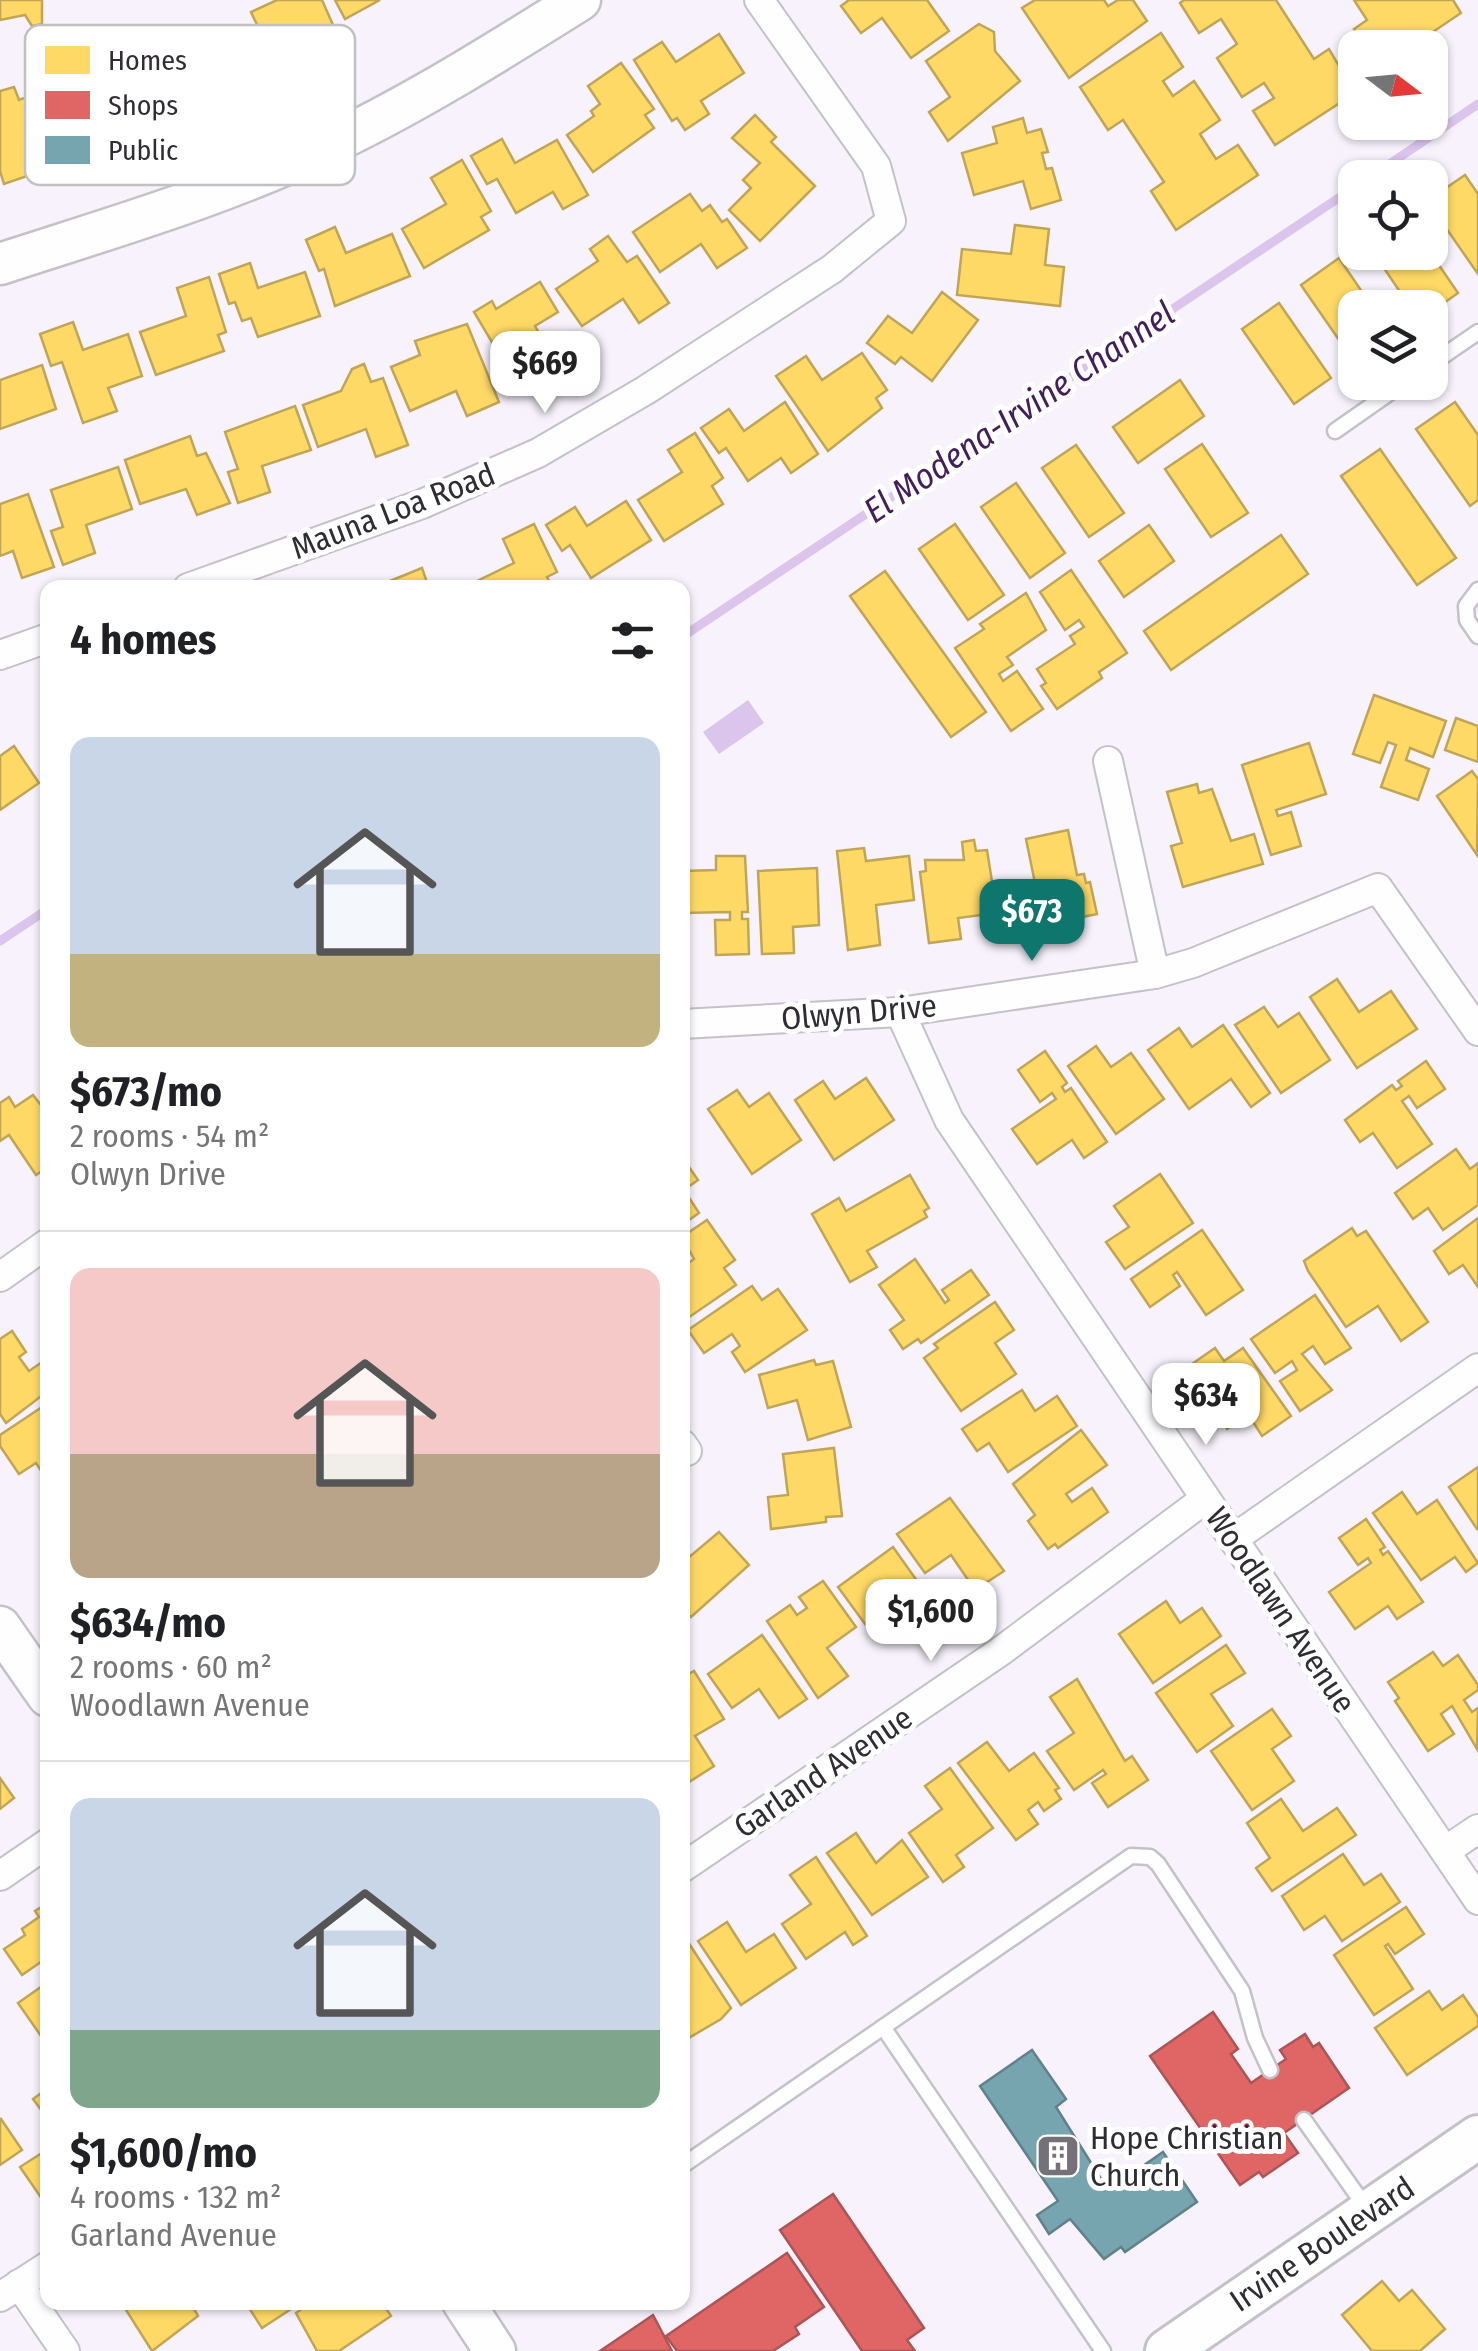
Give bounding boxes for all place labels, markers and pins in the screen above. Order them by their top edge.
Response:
pin: $669 [486,331,604,416]
pin: $673 [973,879,1091,964]
pin: $634 [1147,1363,1265,1448]
pin: $1,600 [850,1579,1012,1664]
place label: Hope Christian Church [1090,2119,1283,2194]
building icon: Hope Christian Church [1035,2133,1081,2179]

